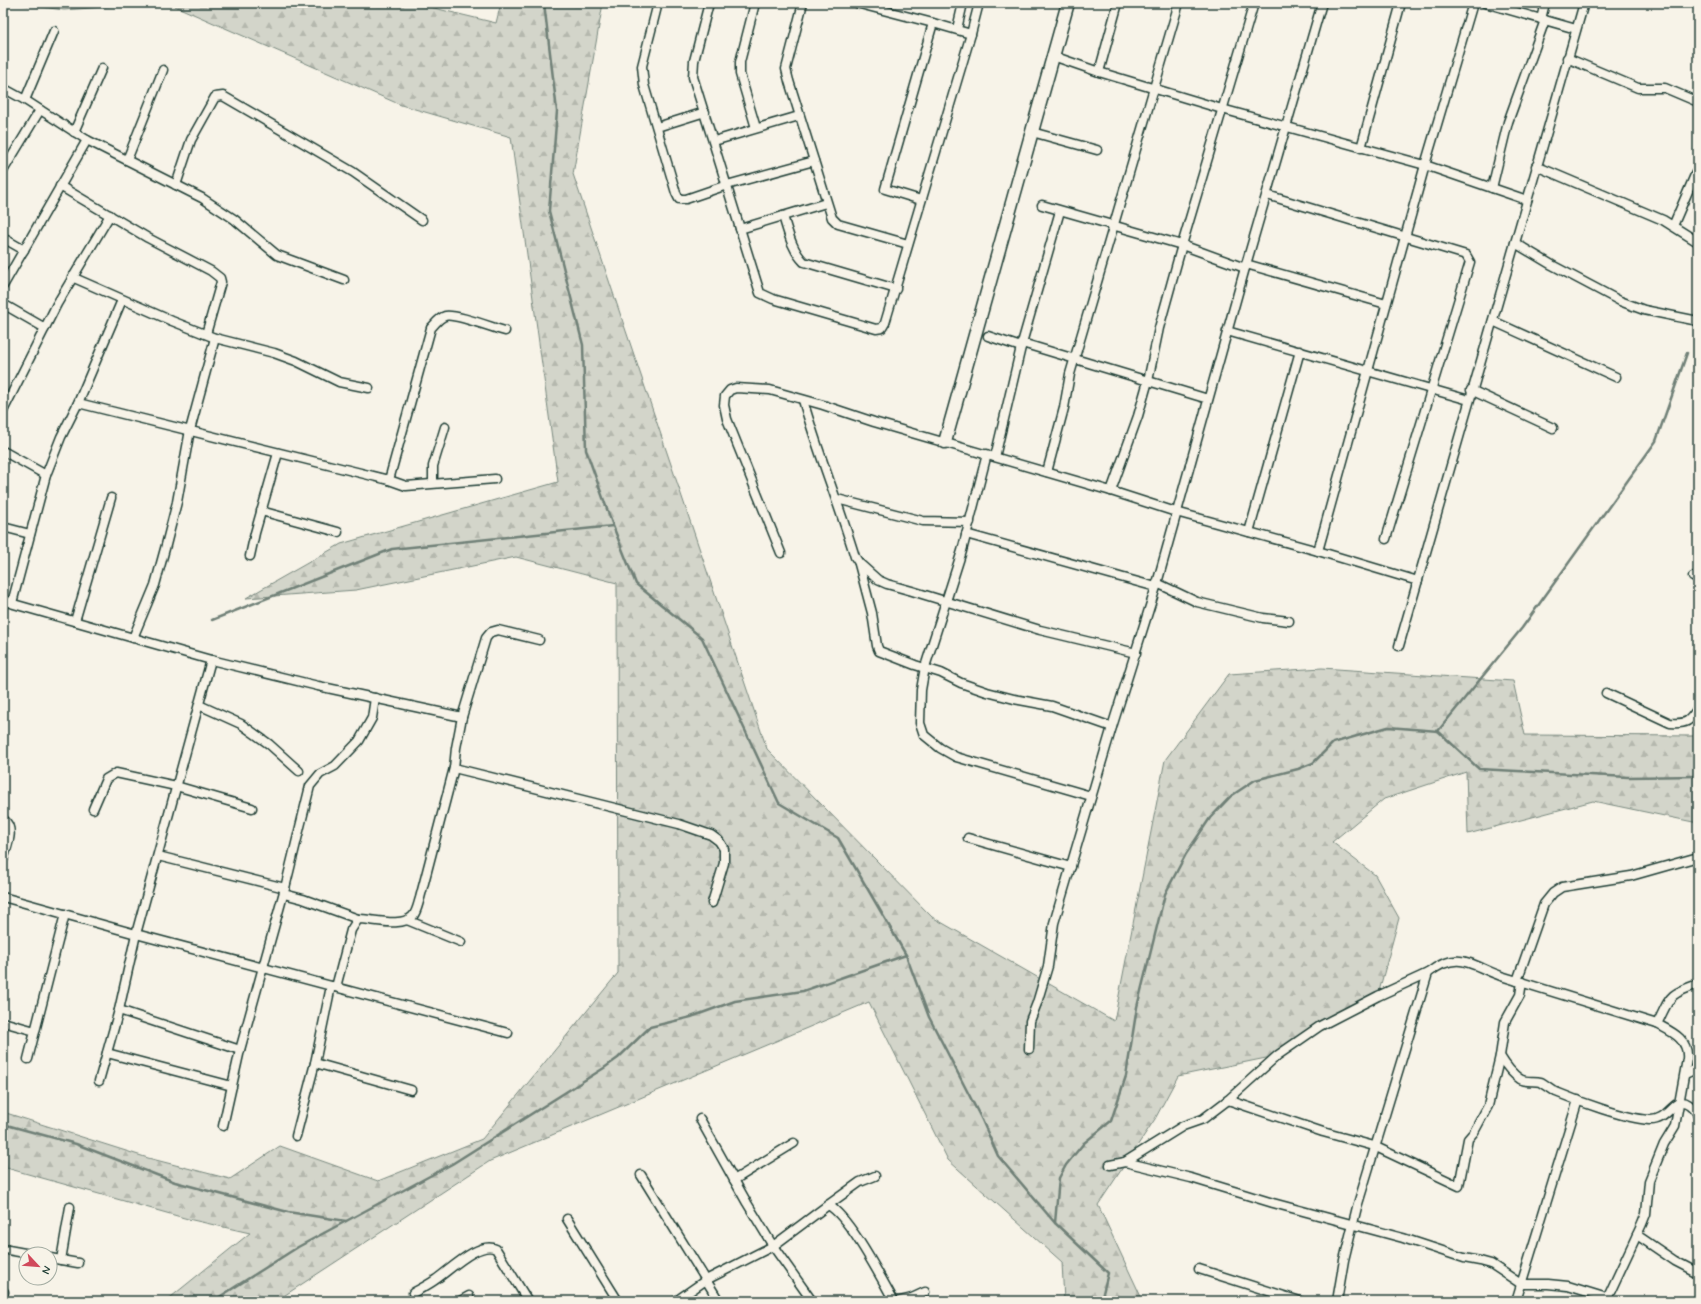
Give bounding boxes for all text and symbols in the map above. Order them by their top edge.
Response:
north arrow [18,1246,58,1286]
text: N [38,1264,54,1276]

